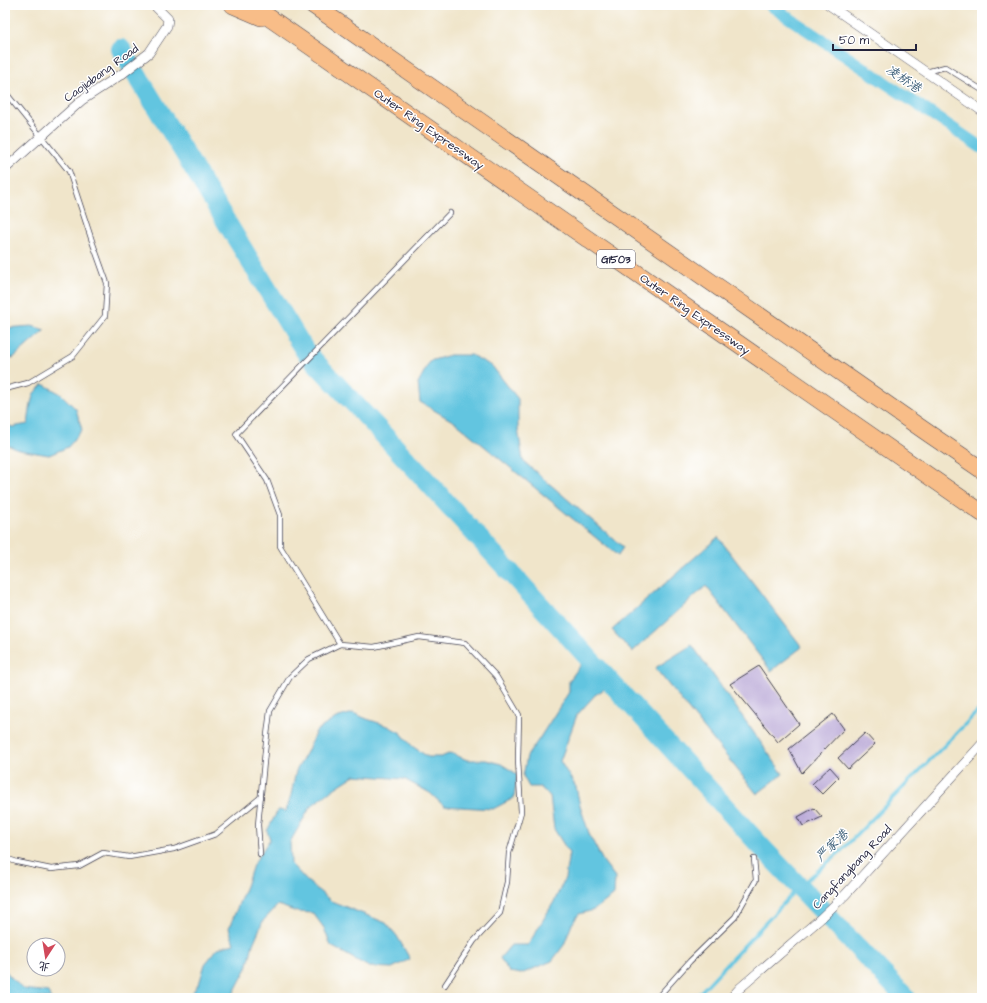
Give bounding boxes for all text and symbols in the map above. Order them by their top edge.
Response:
scale bar [833,26,916,52]
text: 50 m [839,32,870,49]
street label: Caojiabang Road [60,40,143,107]
water label: 凌桥港 [882,60,926,98]
street label: Outer Ring Expressway [370,85,488,175]
road number: G1503 [597,250,635,268]
street label: Outer Ring Expressway [636,270,754,360]
street label: Cangfangbang Road [809,821,897,914]
water label: 严家港 [811,824,854,866]
north arrow [26,937,66,977]
text: 北 [37,958,51,975]

